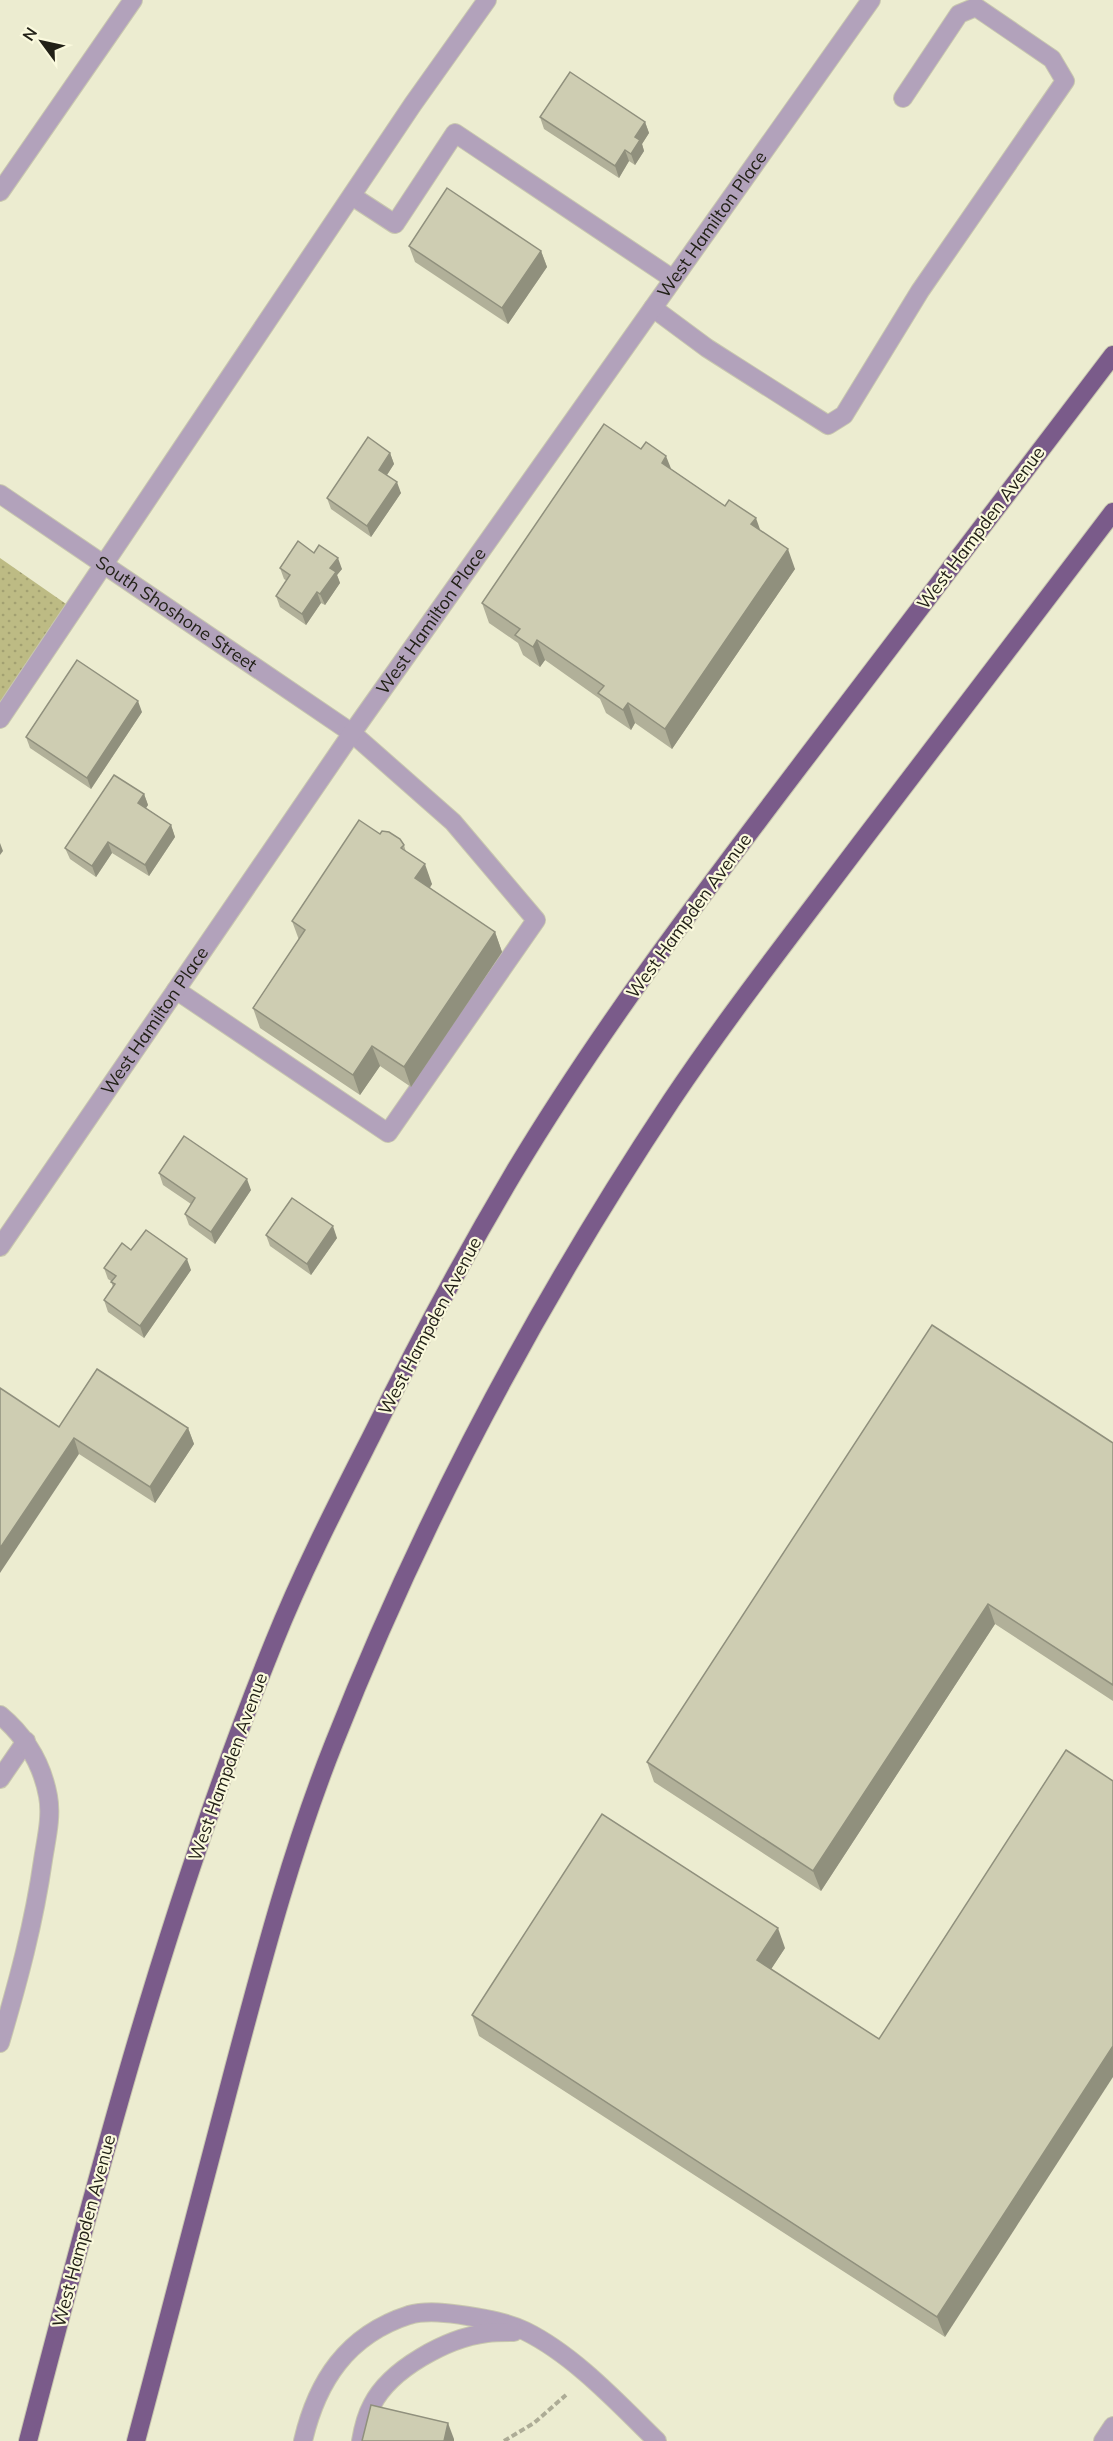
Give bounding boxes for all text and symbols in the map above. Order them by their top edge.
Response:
north arrow [12,12,72,72]
text: N [18,23,41,44]
street label: West Hamilton Place [652,146,771,302]
street label: West Hampden Avenue [912,442,1049,614]
street label: West Hamilton Place [371,543,491,699]
street label: South Shoshone Street [91,550,262,676]
street label: West Hampden Avenue [621,829,756,1003]
street label: West Hamilton Place [96,942,213,1099]
street label: West Hampden Avenue [373,1233,486,1419]
street label: West Hampden Avenue [183,1670,272,1864]
street label: West Hampden Avenue [47,2132,120,2330]

